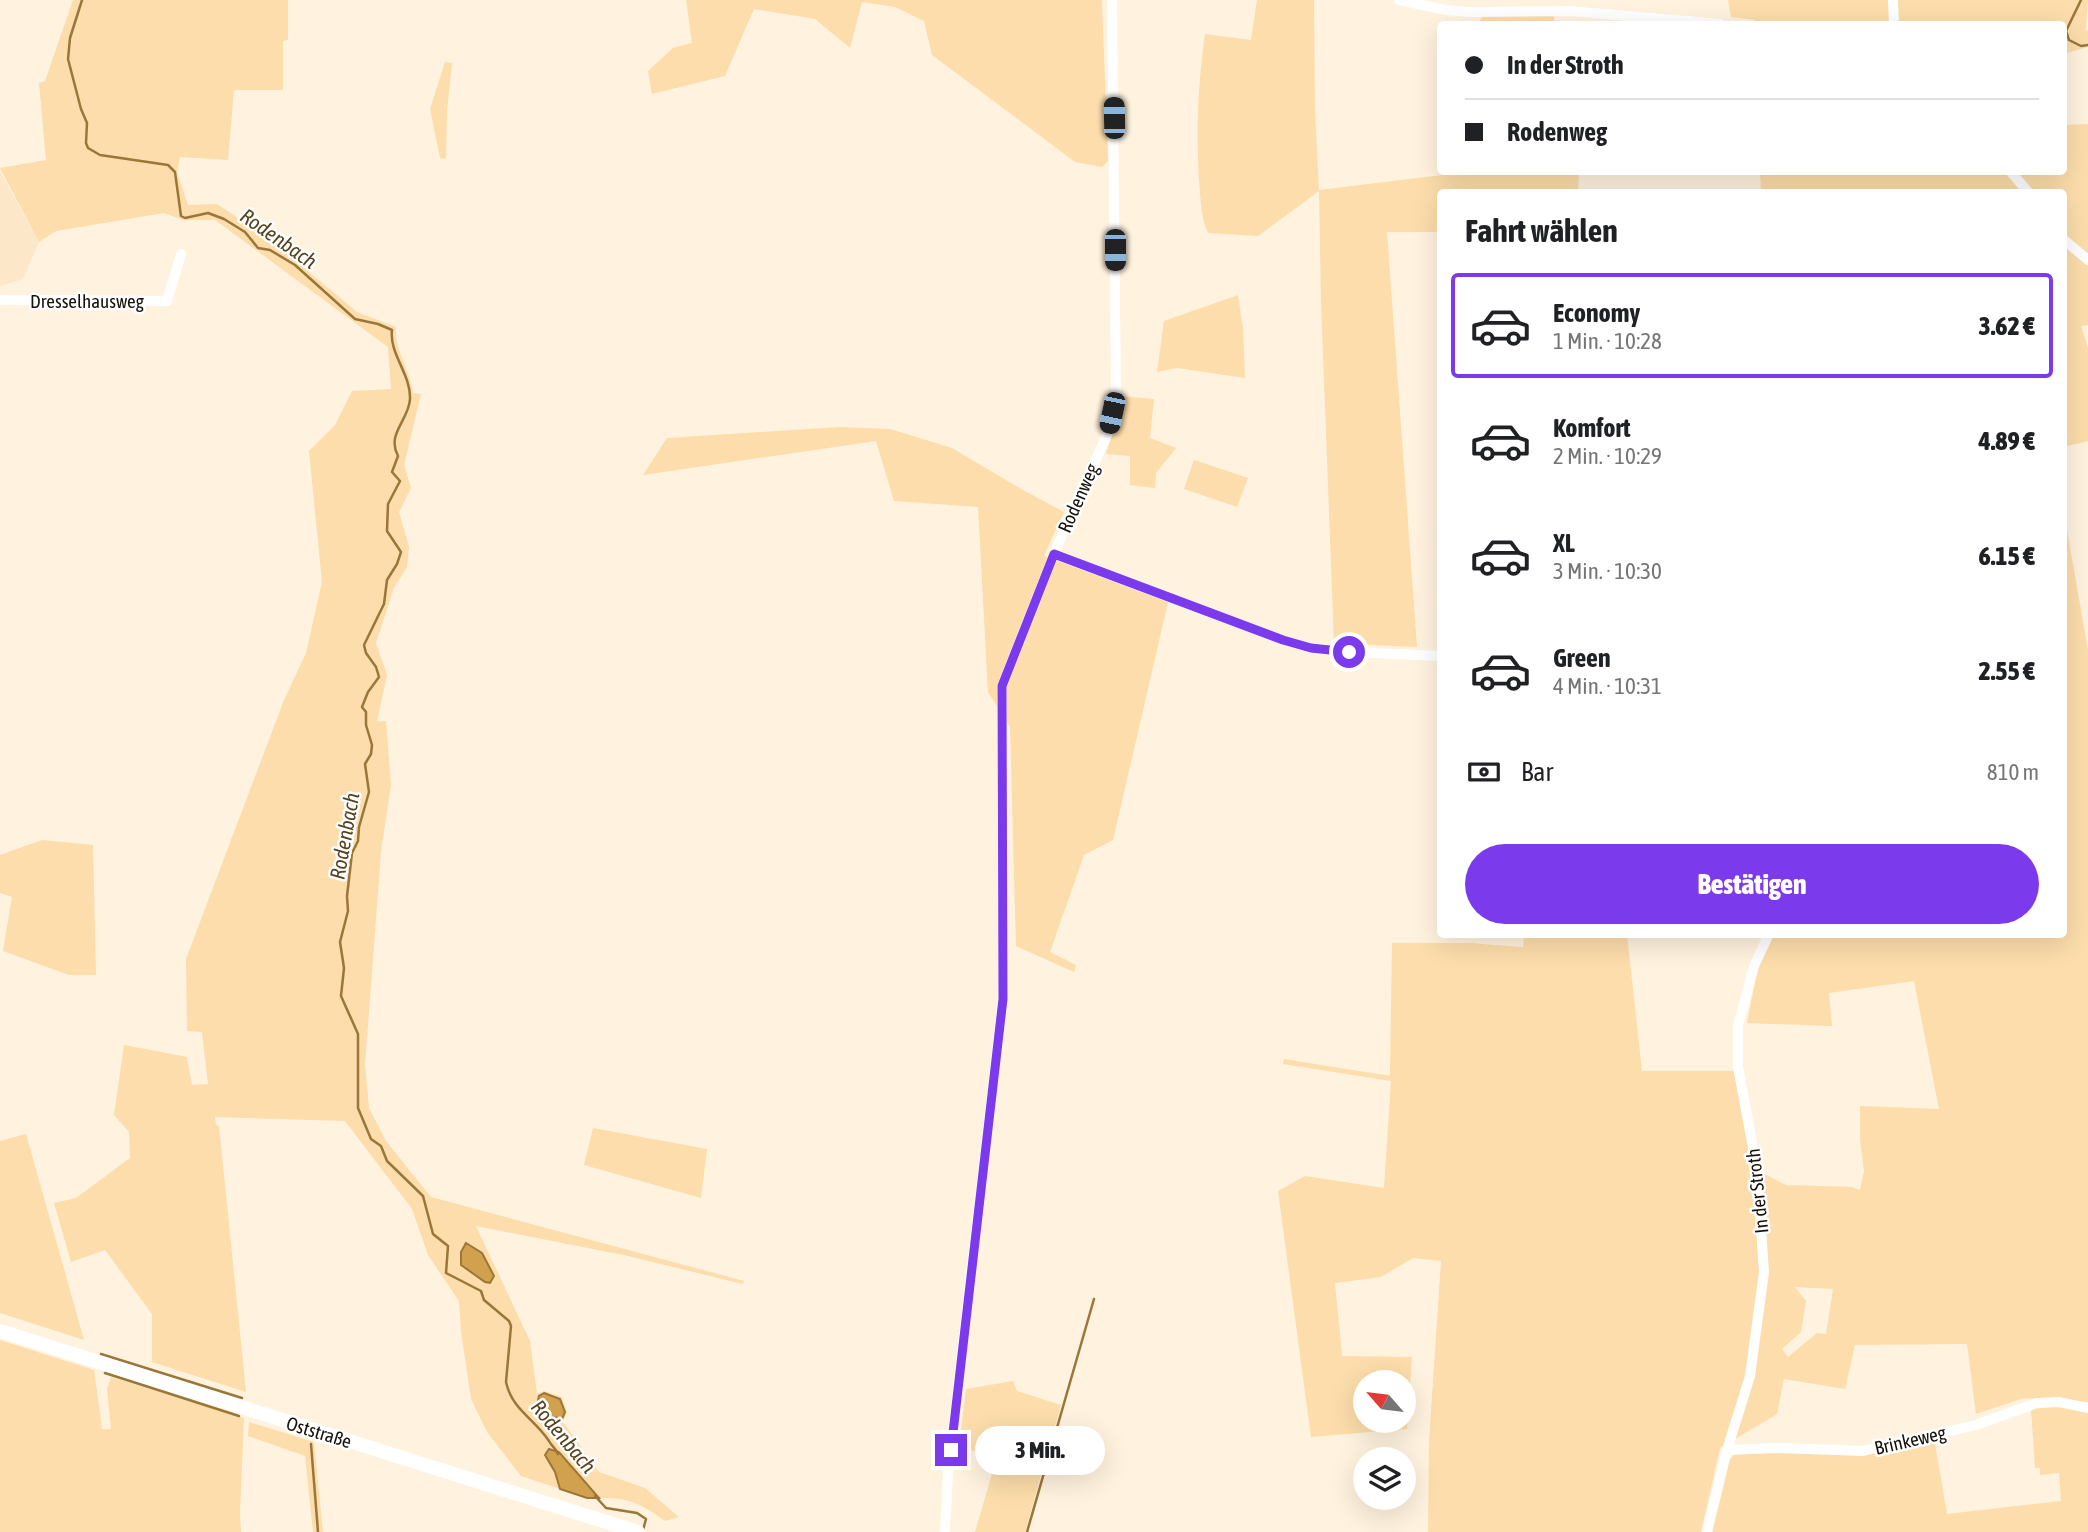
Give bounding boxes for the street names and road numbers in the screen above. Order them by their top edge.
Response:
street label: Dresselhausweg [30,290,145,312]
street label: Rodenweg [1053,459,1103,536]
street label: In der Stroth [1742,1147,1772,1235]
street label: Oststraße [284,1412,354,1452]
street label: Brinkeweg [1872,1421,1949,1459]

